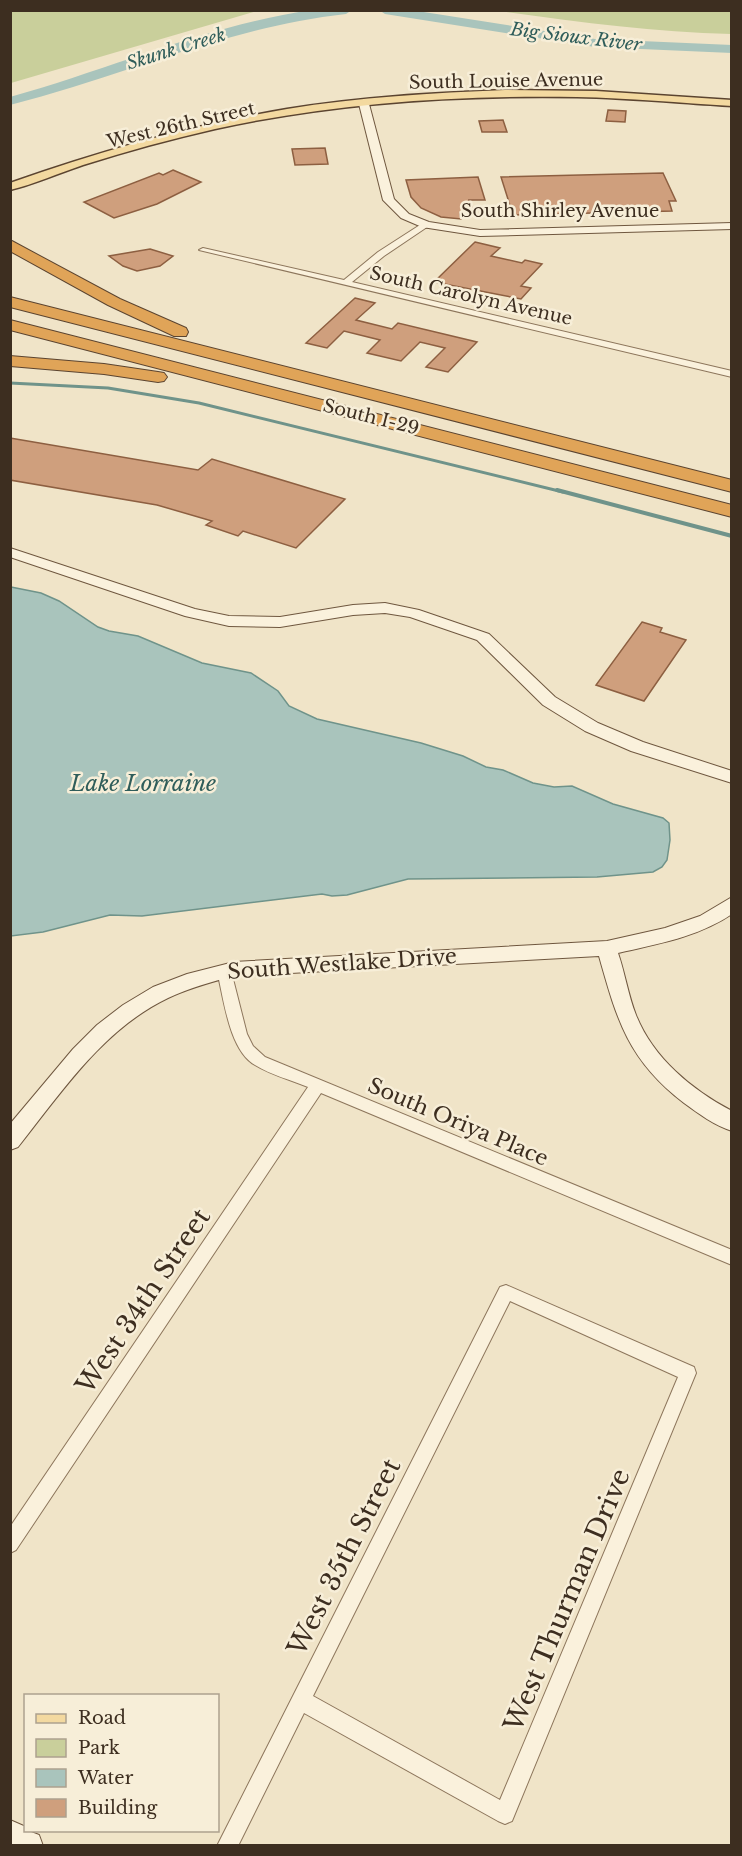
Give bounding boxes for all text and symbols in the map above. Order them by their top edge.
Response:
water label: Big Sioux River [508,18,644,56]
water label: Skunk Creek [124,23,228,75]
street label: South Louise Avenue [409,68,603,94]
street label: West 26th Street [104,97,257,153]
street label: South Shirley Avenue [461,200,659,222]
street label: South Carolyn Avenue [368,262,574,330]
street label: South I-29 [321,394,421,440]
water label: Lake Lorraine [69,770,216,797]
street label: South Westlake Drive [226,943,458,985]
street label: South Oriya Place [364,1072,552,1172]
street label: West 34th Street [68,1202,217,1401]
street label: West 35th Street [280,1453,408,1662]
street label: West Thurman Drive [497,1464,637,1737]
legend [24,1694,219,1832]
text: Road [78,1707,126,1729]
text: Park [78,1737,120,1759]
text: Water [77,1767,134,1789]
text: Building [78,1797,157,1819]

